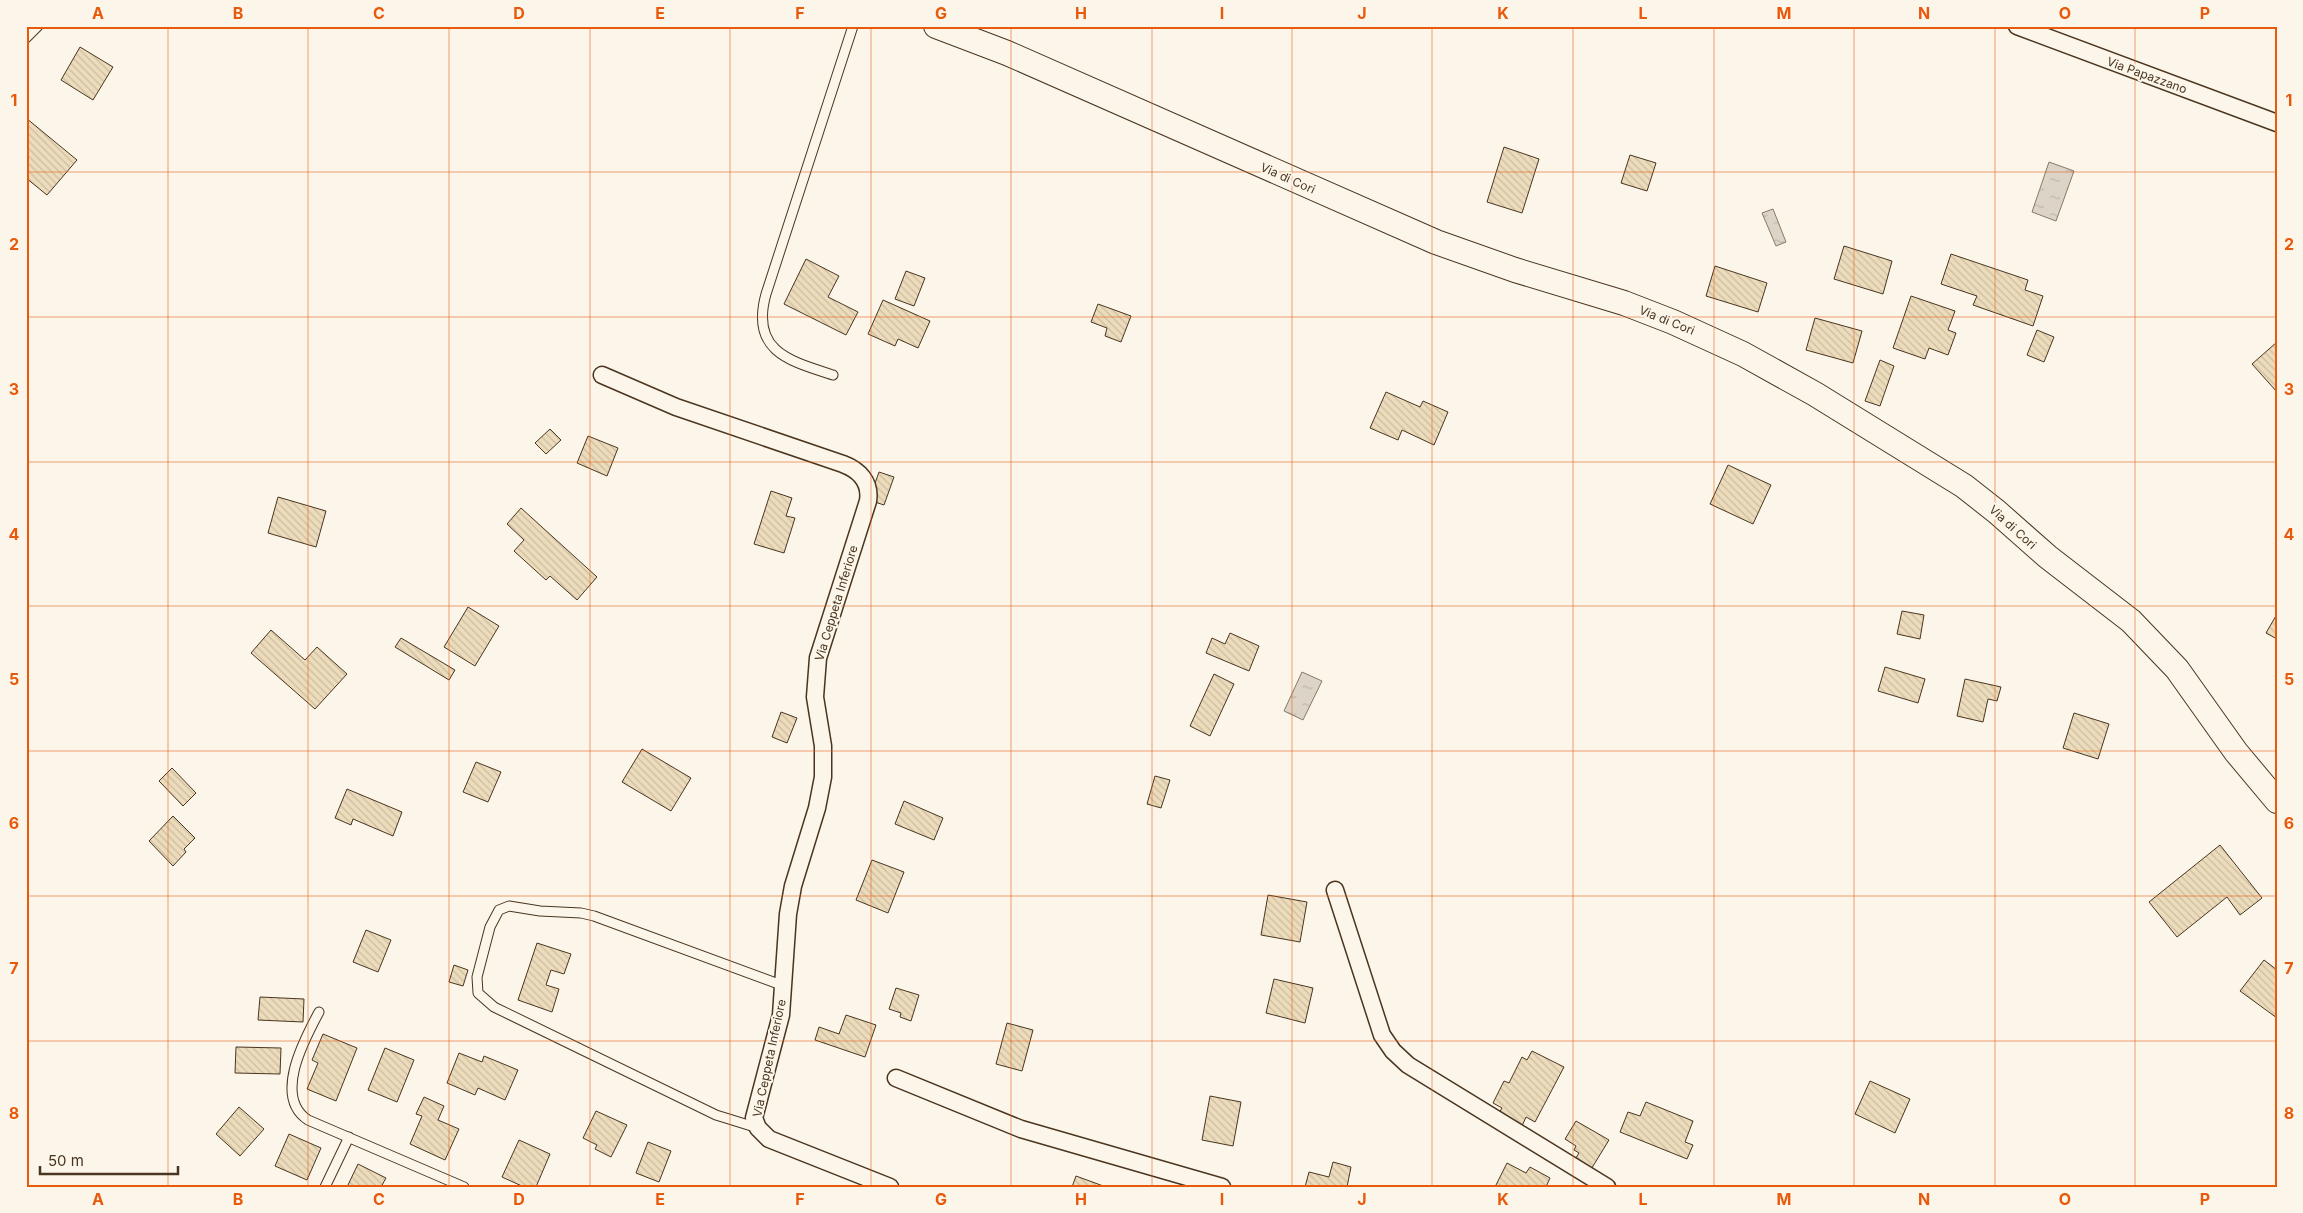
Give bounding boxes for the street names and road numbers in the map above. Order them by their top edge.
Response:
street label: Via Papazzano [2105,54,2189,96]
street label: Via di Cori [1258,159,1318,197]
street label: Via di Cori [1637,302,1697,338]
street label: Via di Cori [1986,502,2040,552]
street label: Via Ceppeta Inferiore [811,543,861,663]
street label: Via Ceppeta Inferiore [749,998,789,1118]

